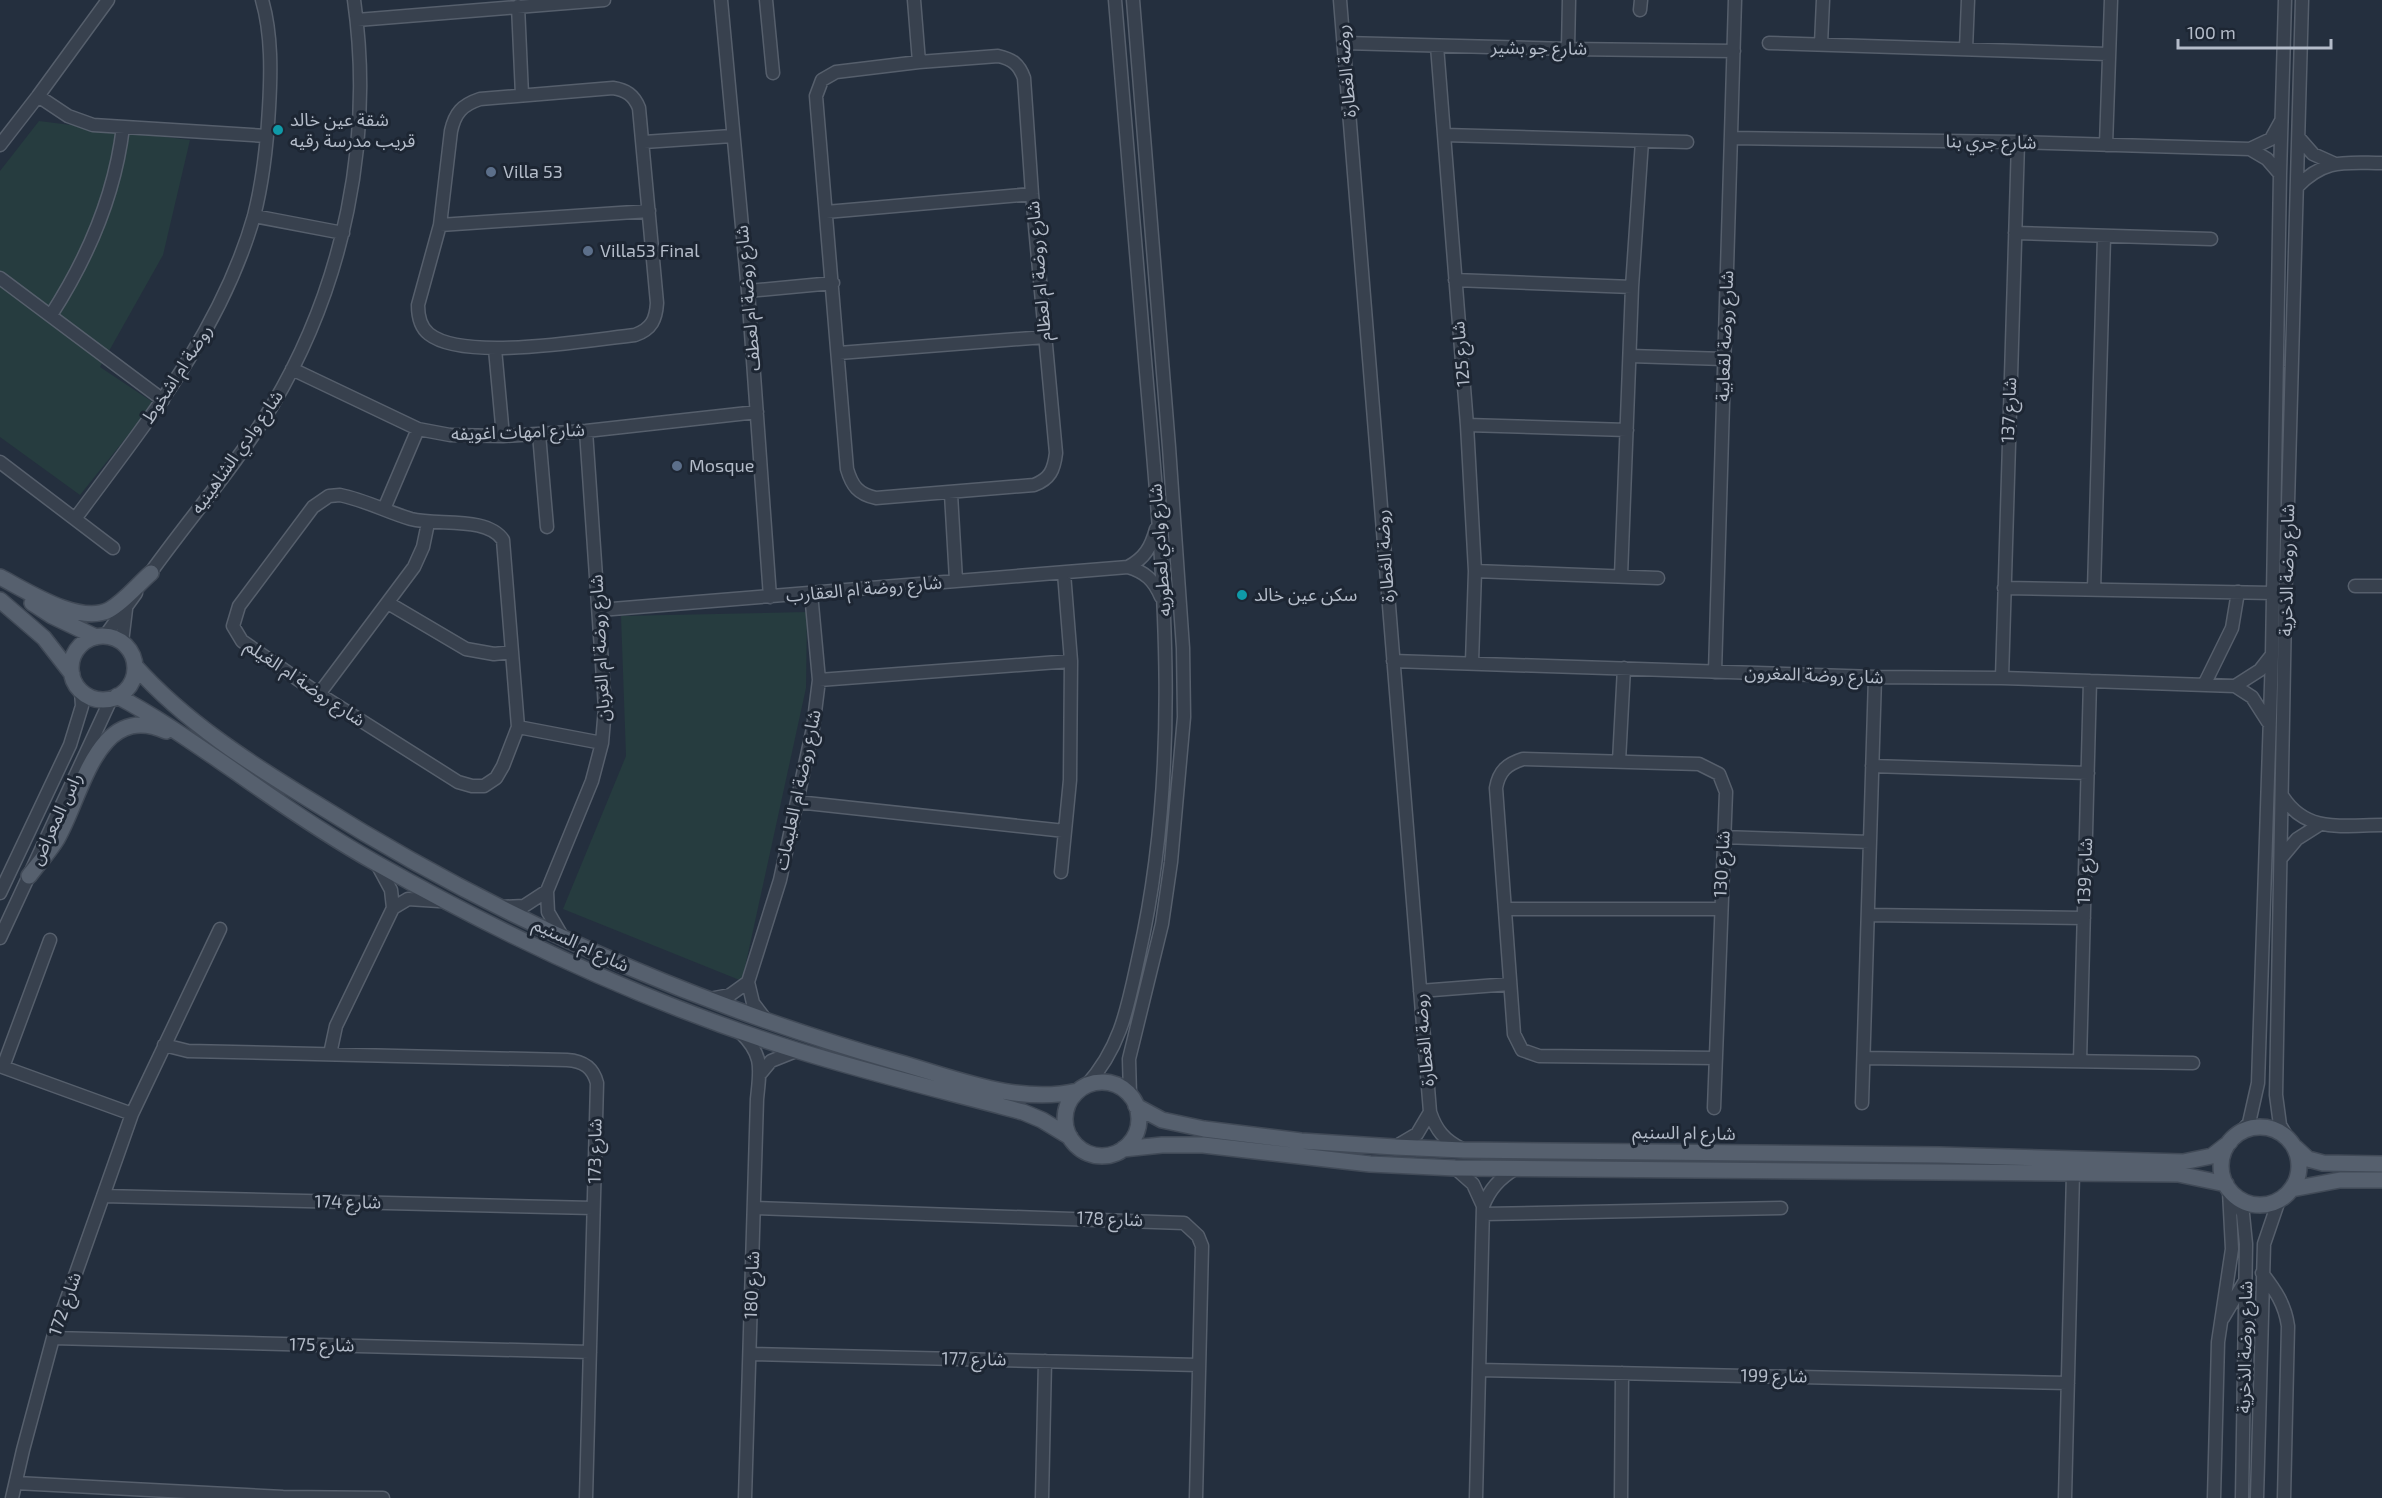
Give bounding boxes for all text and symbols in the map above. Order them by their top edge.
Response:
scale bar [2178,12,2331,50]
text: 100 m [2187,21,2236,43]
street label: روضة الغطارة [1330,24,1361,118]
street label: شارع جو بشير [1490,35,1587,63]
place label: شقة عين خالد قريب مدرسة رقيه [290,108,415,152]
marker: شقة عين خالد قريب مدرسة رقيه [271,123,285,137]
street label: شارع جري بنا [1945,129,2037,157]
place label: Villa 53 [503,160,563,182]
marker: Villa 53 [484,165,498,179]
street label: شارع روضة ام لعظام [1021,200,1059,342]
street label: شارع روضة ام لعطف [730,224,768,372]
place label: Villa53 Final [600,239,700,261]
marker: Villa53 Final [581,244,595,258]
street label: شارع روضة لقعابية [1711,270,1741,402]
street label: روضة ام اشخوط [136,320,220,429]
street label: شارع 125 [1446,320,1478,388]
street label: شارع 137 [1996,377,2024,443]
street label: شارع وادي الشاهينيه [185,385,290,520]
street label: شارع امهات اغويفه [451,418,585,448]
place label: Mosque [689,454,754,476]
marker: Mosque [670,459,684,473]
street label: شارع وادي لعطوريه [1143,483,1179,617]
street label: شارع روضة الذخرية [2274,503,2302,637]
street label: روضة الغطارة [1370,509,1399,603]
street label: شارع روضة ام العقارب [785,570,943,610]
street label: شارع روضة ام الغربان [584,574,618,722]
place label: سكن عين خالد [1254,583,1357,606]
marker: سكن عين خالد [1235,588,1249,602]
street label: شارع روضة ام الغيلم [239,634,370,734]
street label: شارع روضة المغرون [1744,661,1884,691]
street label: شارع روضة ام العليمات [769,707,829,873]
street label: راس المعراض [24,769,87,869]
street label: شارع 130 [1708,830,1738,898]
street label: شارع 139 [2072,837,2100,905]
street label: شارع ام السنيم [528,912,633,980]
street label: روضة الغطارة [1408,993,1439,1087]
street label: شارع 173 [582,1118,610,1184]
street label: شارع ام السنيم [1632,1120,1736,1148]
street label: شارع 174 [314,1189,381,1217]
street label: شارع 178 [1076,1206,1144,1234]
street label: شارع 180 [739,1251,767,1319]
street label: شارع 172 [43,1269,89,1340]
street label: شارع روضة الذخرية [2232,1280,2260,1414]
street label: شارع 175 [289,1332,355,1360]
street label: شارع 177 [941,1346,1007,1374]
street label: شارع 199 [1740,1363,1808,1391]

